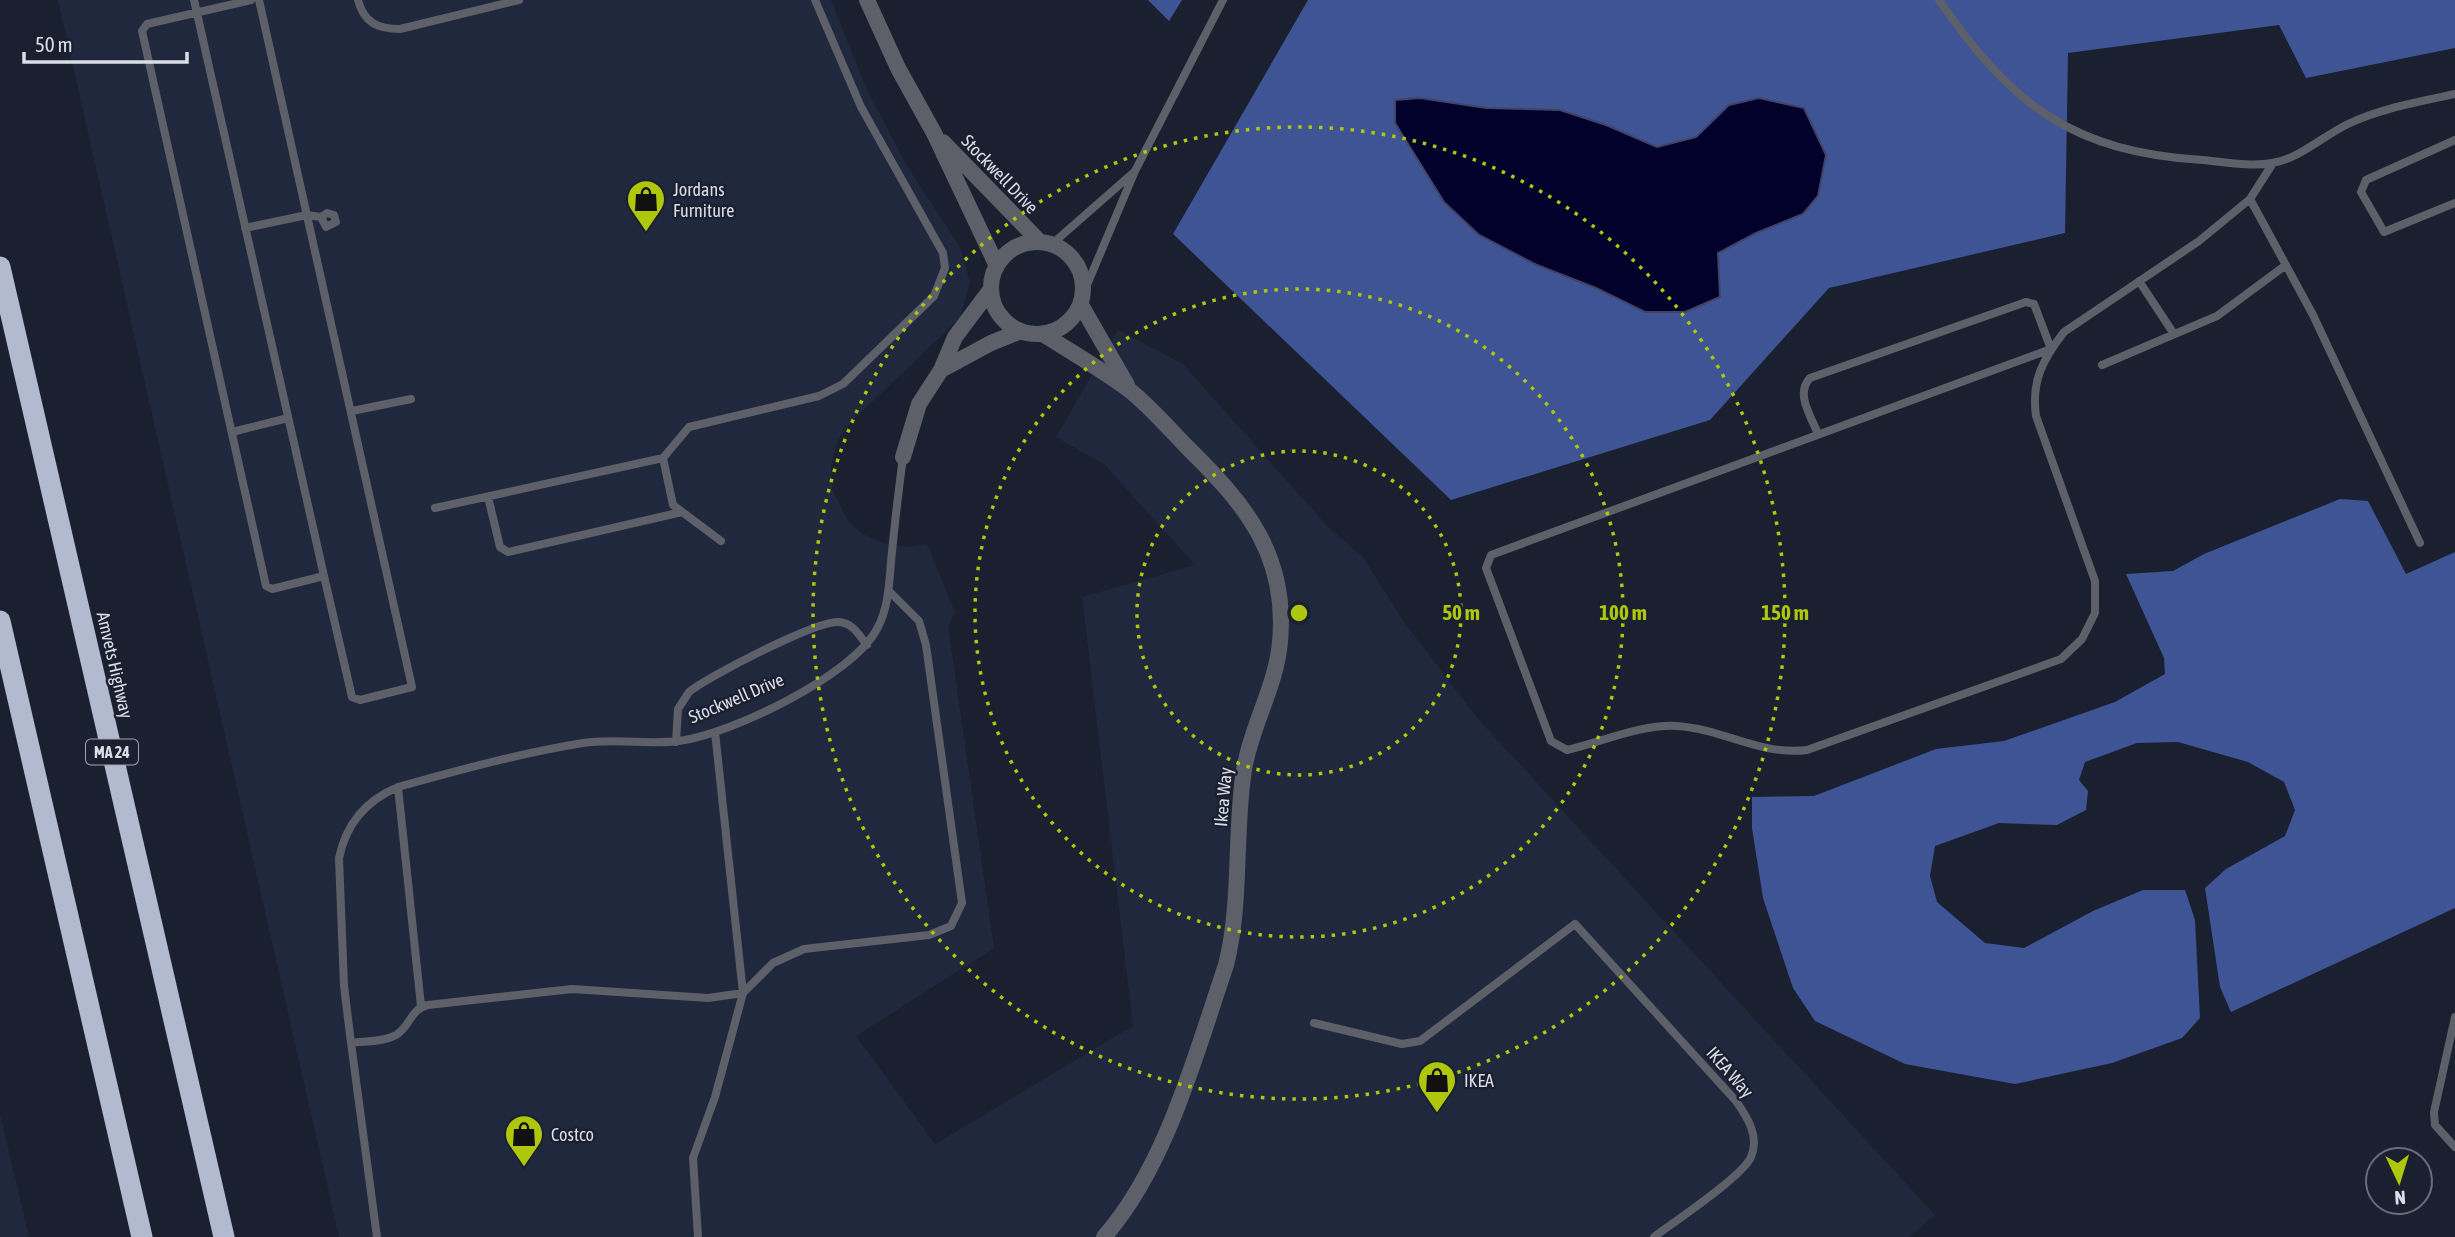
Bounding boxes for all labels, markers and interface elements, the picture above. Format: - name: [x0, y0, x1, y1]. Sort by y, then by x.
- scale bar: [24, 21, 187, 65]
- text: 50 m: [35, 32, 73, 56]
- street label: Stockwell Drive: [957, 130, 1043, 218]
- shop icon: Jordans Furniture: [625, 178, 667, 233]
- place label: Jordans Furniture: [673, 179, 734, 221]
- text: 50 m: [1442, 600, 1480, 624]
- text: 100 m: [1599, 600, 1647, 624]
- text: 150 m: [1761, 600, 1809, 624]
- centre of rings: [1287, 601, 1311, 625]
- street label: Amvets Highway: [93, 610, 137, 720]
- street label: Stockwell Drive: [685, 669, 787, 727]
- road number: MA 24: [86, 740, 138, 764]
- street label: Ikea Way: [1210, 766, 1236, 828]
- street label: IKEA Way: [1702, 1042, 1758, 1102]
- shop icon: IKEA: [1416, 1059, 1458, 1114]
- place label: IKEA: [1464, 1070, 1494, 1091]
- shop icon: Costco: [503, 1113, 545, 1168]
- place label: Costco: [551, 1124, 594, 1145]
- north arrow: [2364, 1146, 2434, 1216]
- text: N: [2394, 1187, 2407, 1209]

